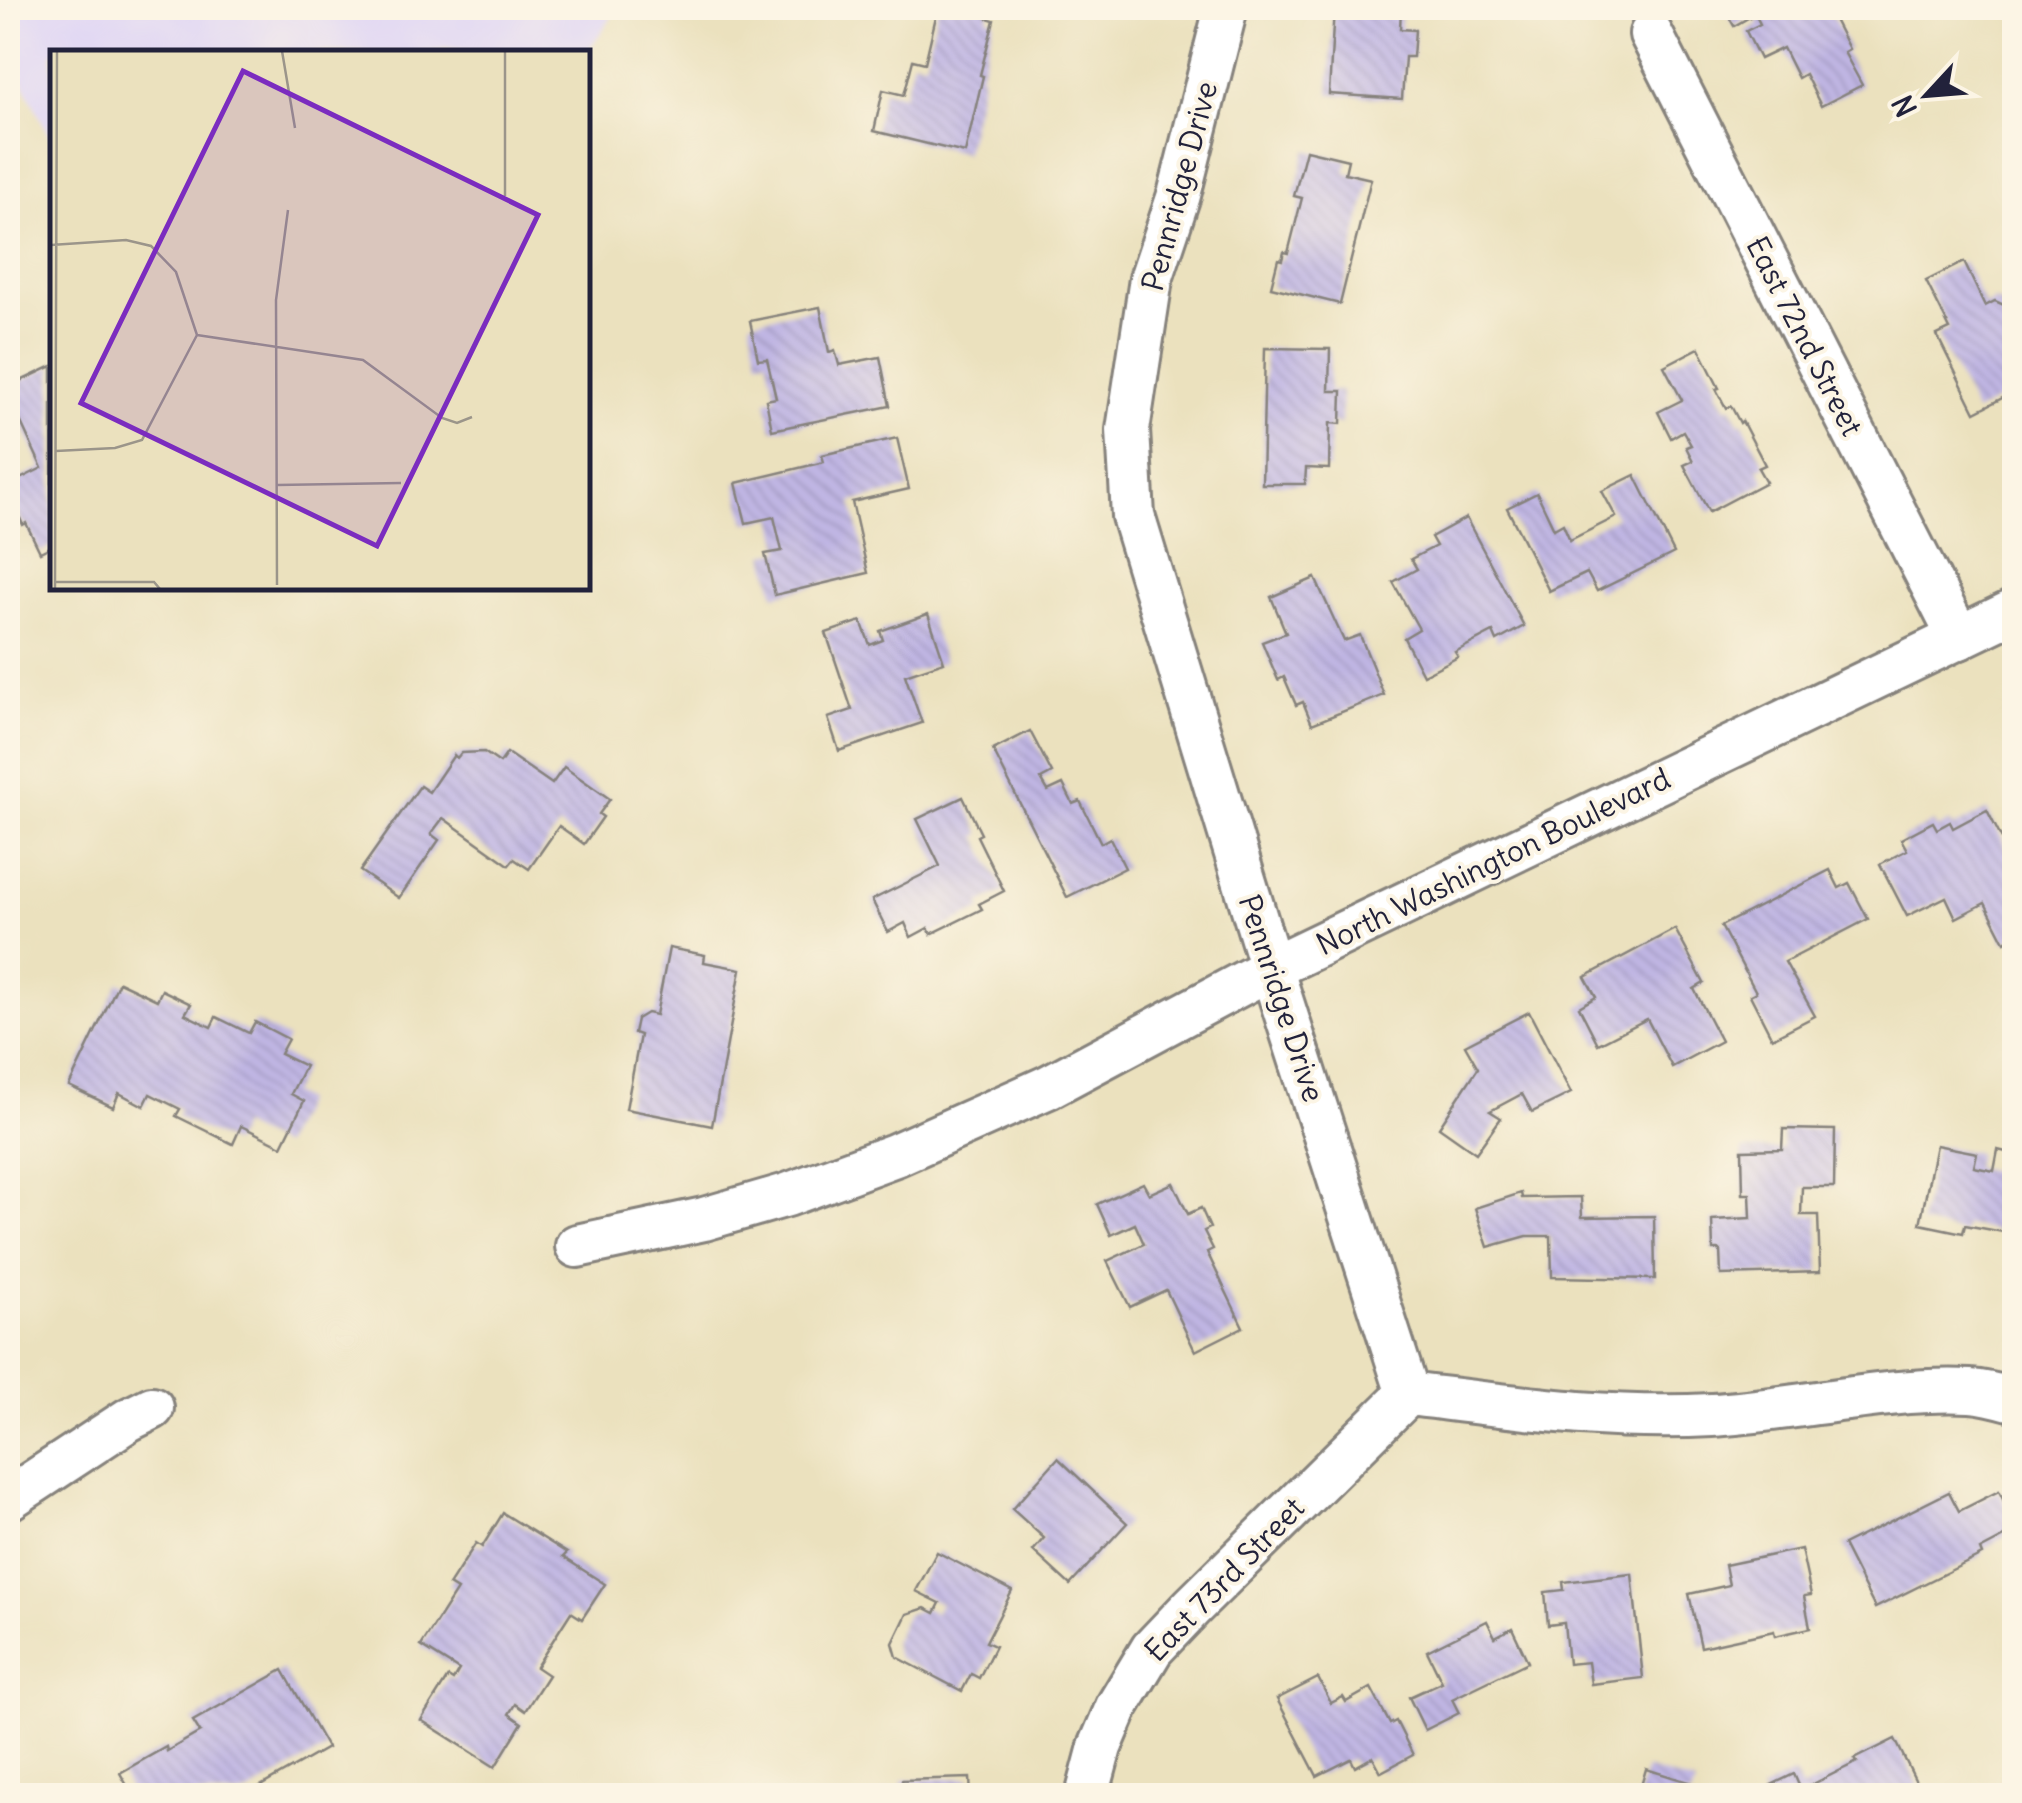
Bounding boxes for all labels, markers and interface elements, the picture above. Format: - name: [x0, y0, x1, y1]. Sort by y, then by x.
- north arrow: [1877, 45, 1977, 145]
- inset map: [50, 50, 590, 590]
- street label: Pennridge Drive: [1133, 77, 1225, 295]
- text: N: [1884, 89, 1925, 123]
- street label: East 72nd Street: [1738, 230, 1872, 442]
- street label: North Washington Boulevard: [1310, 759, 1676, 963]
- street label: Pennridge Drive: [1231, 890, 1333, 1106]
- street label: East 73rd Street: [1136, 1489, 1312, 1669]

